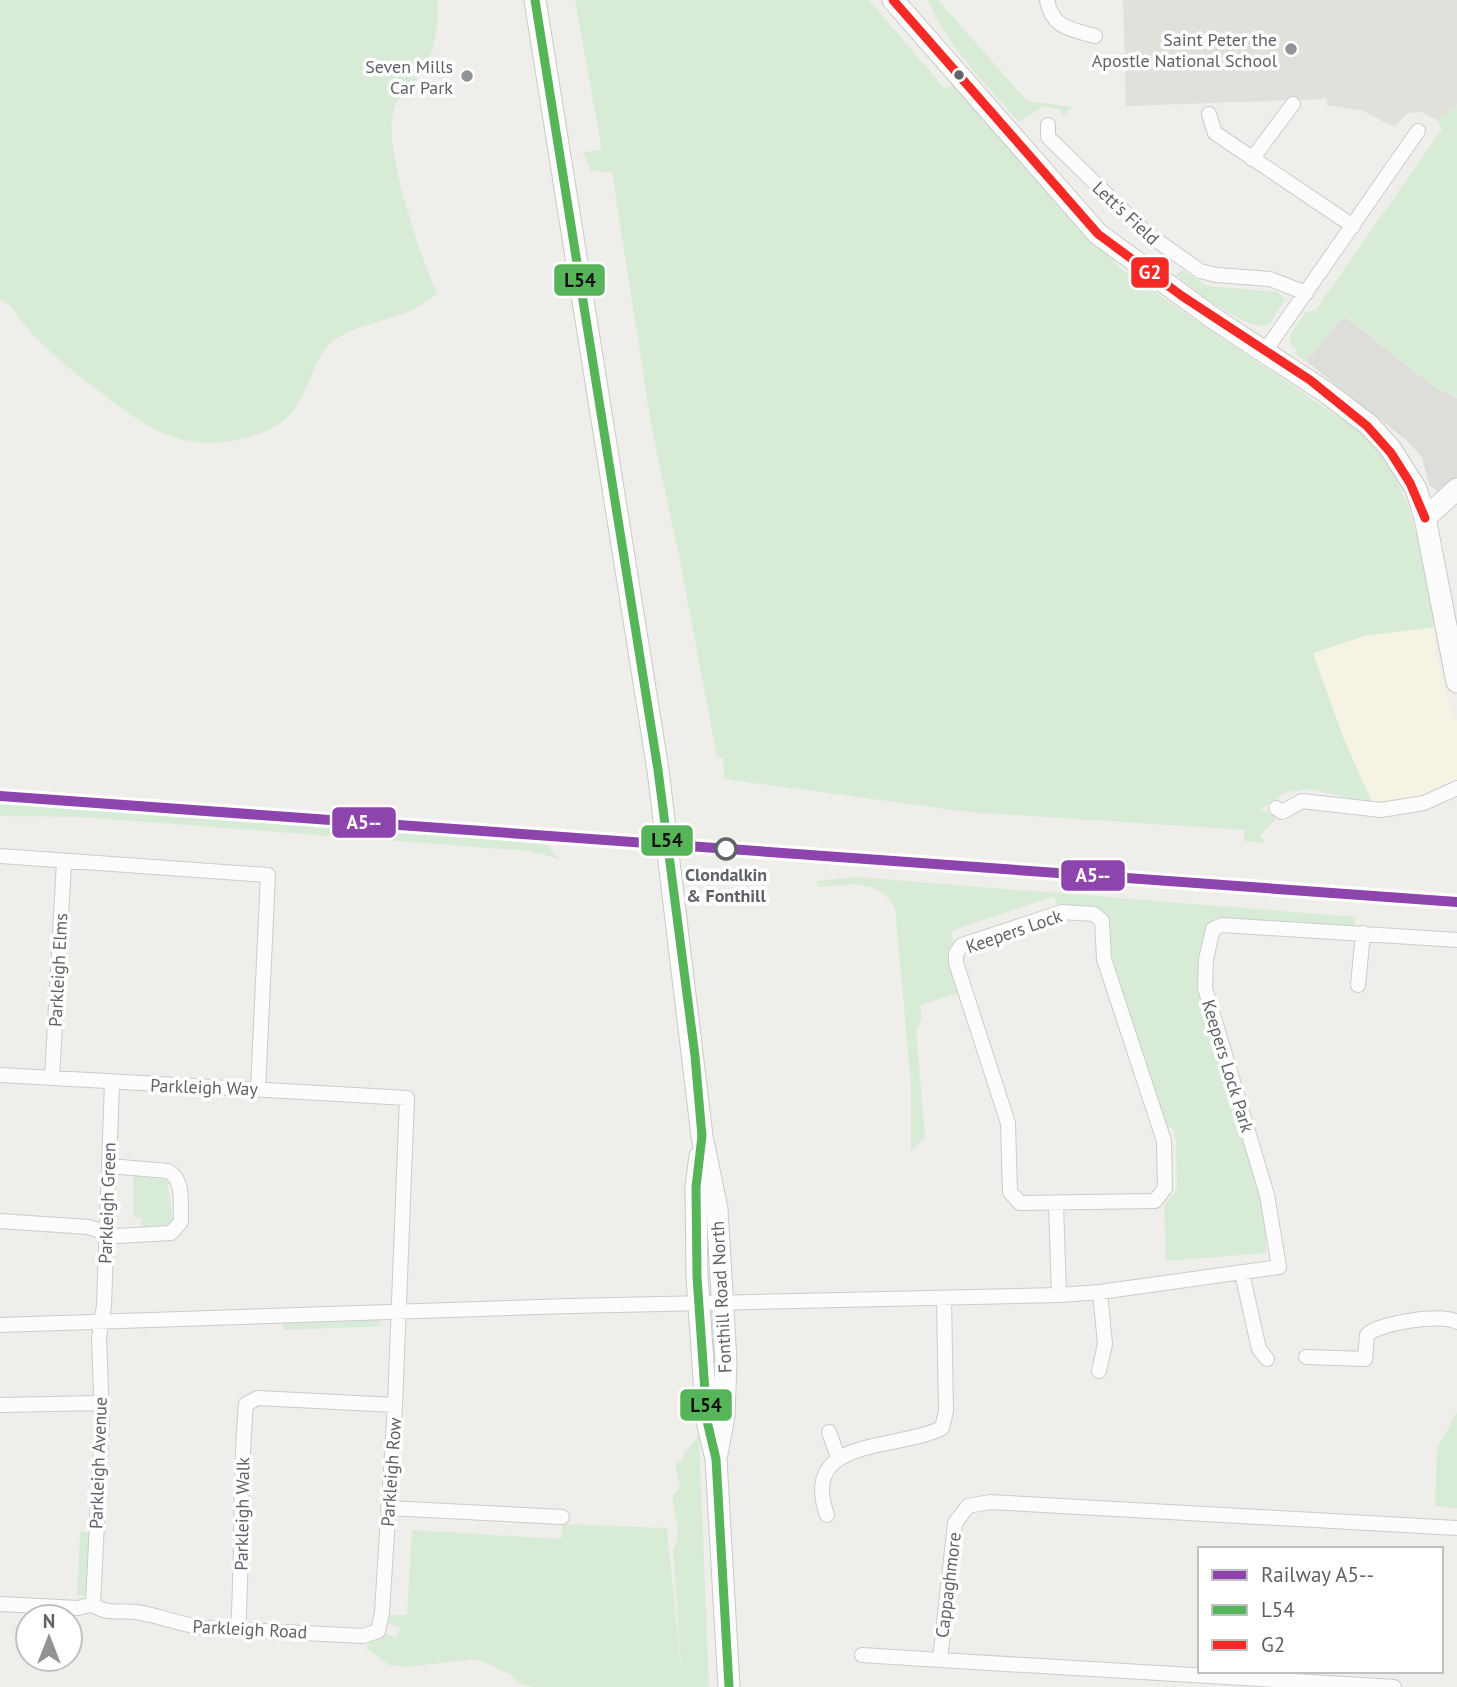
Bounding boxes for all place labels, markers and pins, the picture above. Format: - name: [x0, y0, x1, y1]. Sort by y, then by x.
- place label: Saint Peter the Apostle National School: [1092, 28, 1278, 72]
- marker: Saint Peter the Apostle National School: [1283, 41, 1299, 57]
- place label: Seven Mills Car Park: [365, 55, 453, 99]
- marker: Seven Mills Car Park: [459, 68, 475, 84]
- unlabelled marker: [952, 68, 966, 82]
- marker: Clondalkin & Fonthill: [715, 838, 737, 860]
- place label: Clondalkin & Fonthill: [685, 863, 767, 907]

